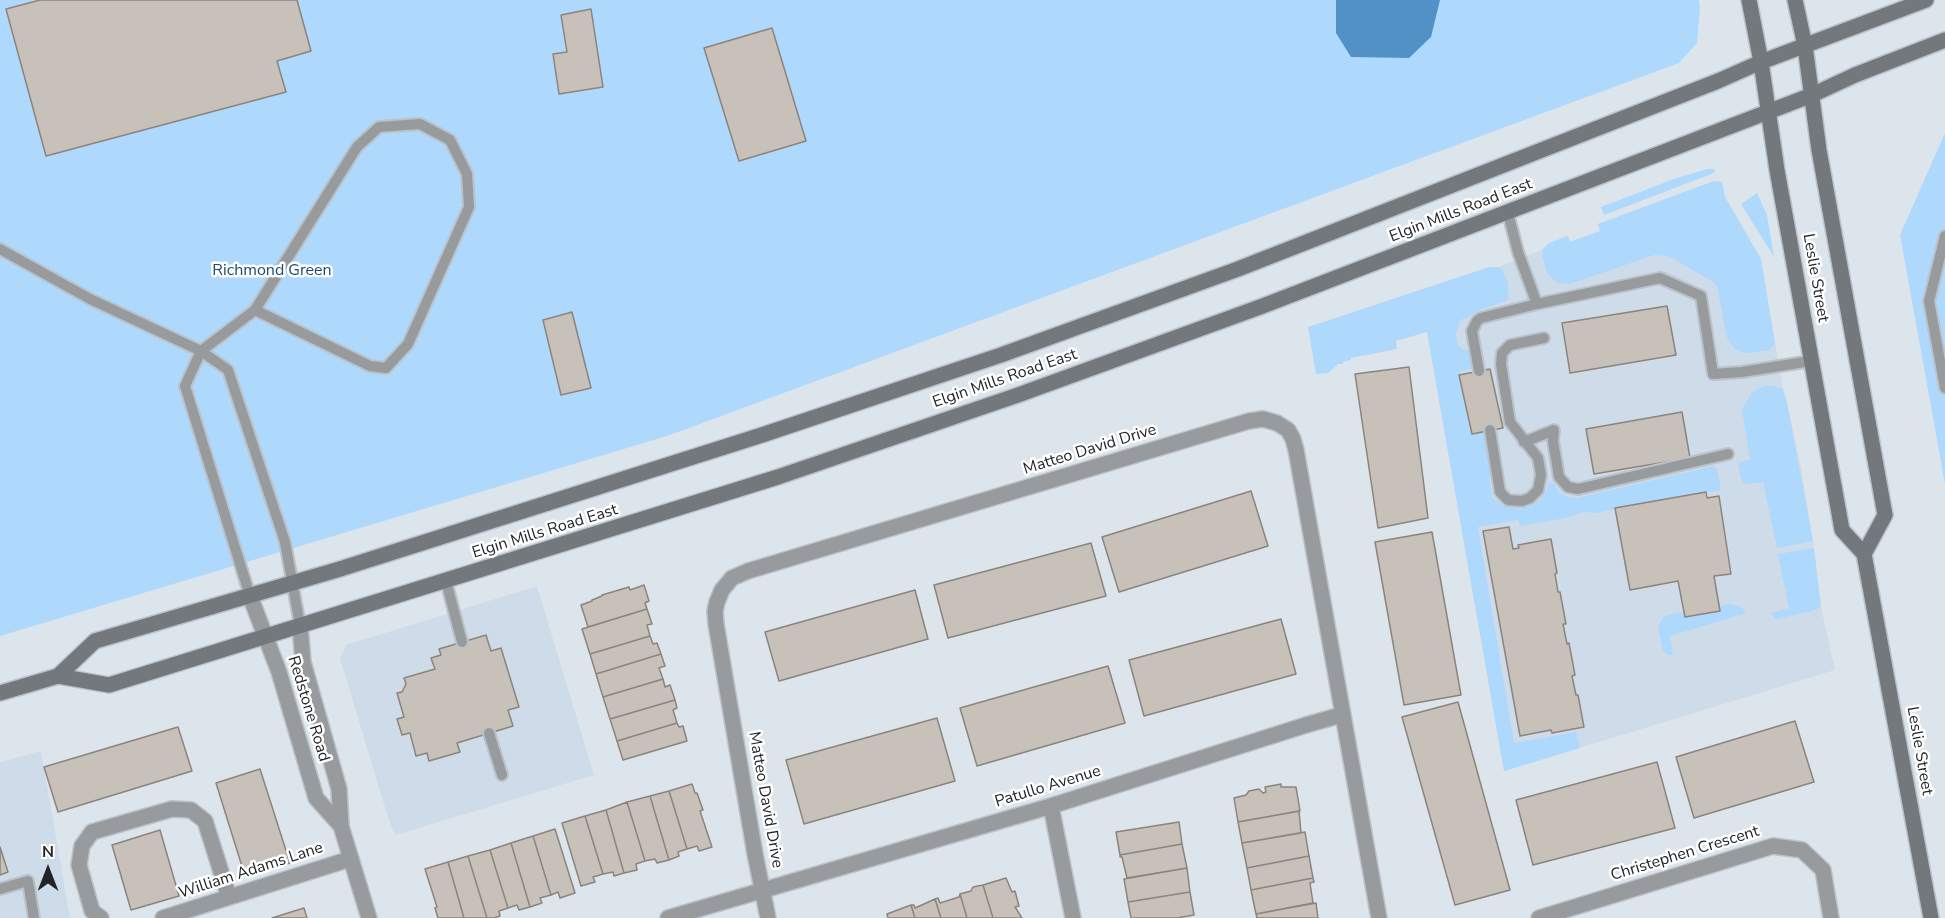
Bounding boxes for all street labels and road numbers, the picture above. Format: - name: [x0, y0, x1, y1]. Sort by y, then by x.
- street label: Elgin Mills Road East: [1387, 175, 1535, 247]
- street label: Leslie Street: [1798, 232, 1832, 324]
- street label: Elgin Mills Road East: [930, 345, 1080, 413]
- street label: Matteo David Drive: [1021, 421, 1159, 479]
- street label: Elgin Mills Road East: [470, 501, 620, 563]
- street label: Redstone Road: [283, 654, 333, 764]
- street label: Leslie Street: [1902, 705, 1936, 797]
- street label: Matteo David Drive: [744, 730, 786, 870]
- street label: Patullo Avenue: [993, 762, 1103, 812]
- street label: Christephen Crescent: [1608, 822, 1762, 886]
- street label: William Adams Lane: [176, 839, 326, 903]

